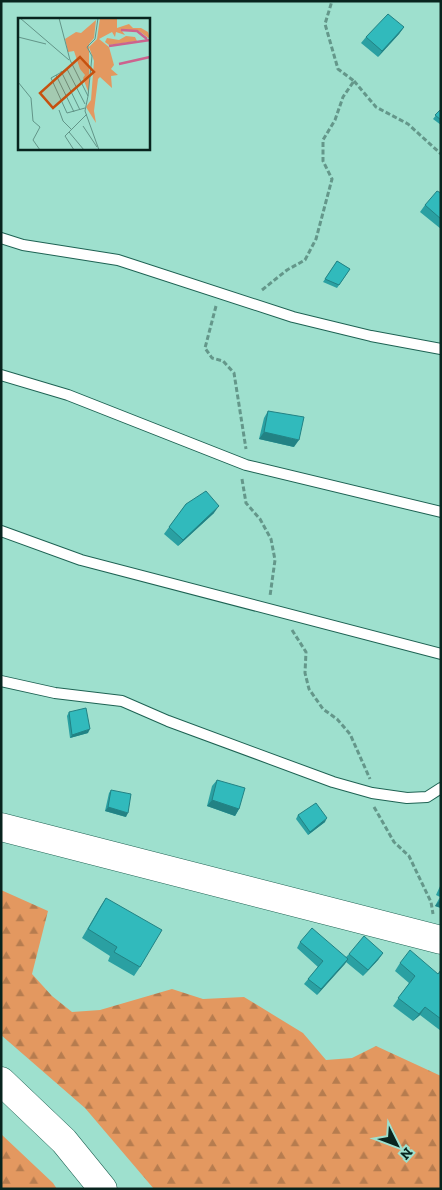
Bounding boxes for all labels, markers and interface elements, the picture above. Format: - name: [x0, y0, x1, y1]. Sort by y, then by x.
- inset map: [18, 18, 150, 150]
- north arrow: [372, 1120, 422, 1170]
- text: N: [396, 1144, 416, 1163]

